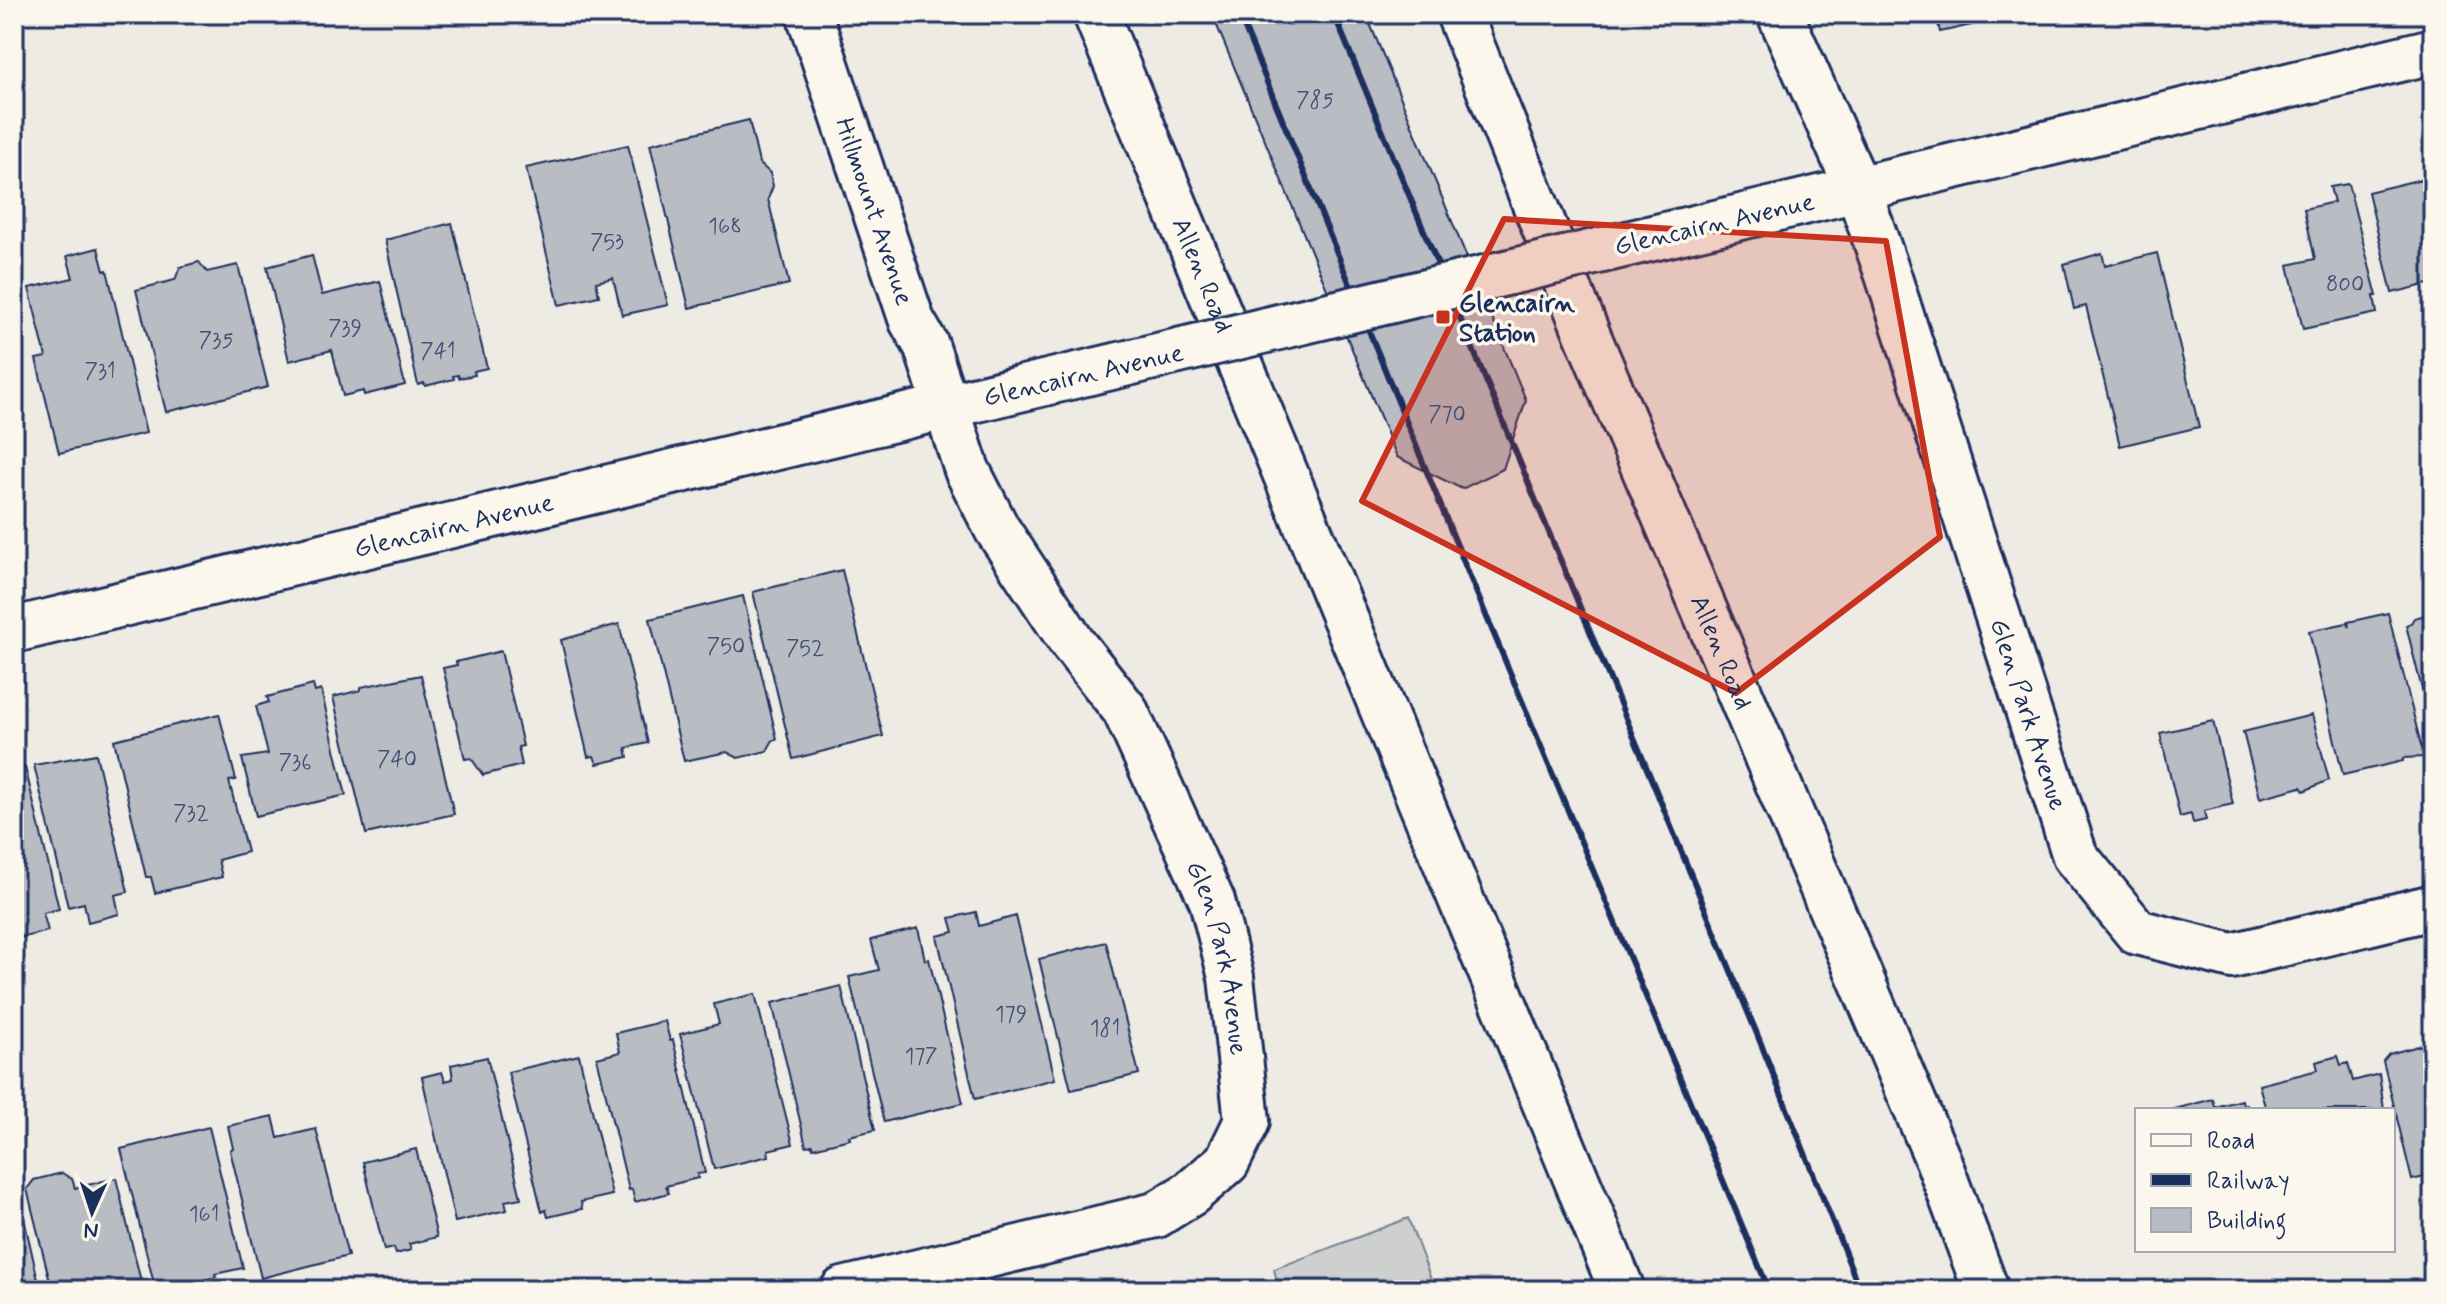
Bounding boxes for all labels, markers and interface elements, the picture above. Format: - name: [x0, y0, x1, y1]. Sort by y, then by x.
- house number: 785: [1296, 87, 1334, 115]
- street label: Hillmount Avenue: [826, 114, 921, 310]
- street label: Glencairn Avenue: [1611, 185, 1818, 265]
- house number: 168: [708, 213, 742, 241]
- street label: Allen Road: [1163, 213, 1240, 338]
- house number: 753: [590, 229, 624, 257]
- house number: 800: [2326, 271, 2364, 299]
- place label: Glencairn Station: [1459, 287, 1576, 351]
- marker: Glencairn Station: [1434, 308, 1452, 326]
- house number: 739: [328, 315, 362, 343]
- house number: 735: [199, 327, 233, 355]
- street label: Glencairn Avenue: [980, 336, 1187, 416]
- house number: 741: [420, 338, 456, 366]
- house number: 731: [84, 358, 116, 386]
- house number: 770: [1428, 401, 1466, 429]
- street label: Glencairn Avenue: [351, 486, 558, 567]
- street label: Allen Road: [1681, 590, 1760, 715]
- street label: Glen Park Avenue: [1981, 614, 2074, 815]
- house number: 750: [707, 633, 745, 661]
- house number: 752: [786, 635, 824, 663]
- house number: 740: [377, 746, 417, 774]
- house number: 736: [278, 749, 312, 777]
- house number: 732: [173, 800, 209, 828]
- street label: Glen Park Avenue: [1177, 856, 1255, 1057]
- house number: 179: [995, 1001, 1027, 1029]
- house number: 181: [1090, 1015, 1120, 1043]
- house number: 177: [904, 1043, 938, 1071]
- legend: [2135, 1108, 2395, 1252]
- text: Road: [2207, 1126, 2255, 1157]
- text: Railway: [2207, 1166, 2290, 1197]
- north arrow: [52, 1172, 132, 1252]
- house number: 161: [189, 1201, 219, 1229]
- text: Building: [2207, 1206, 2287, 1240]
- text: N: [83, 1216, 99, 1244]

